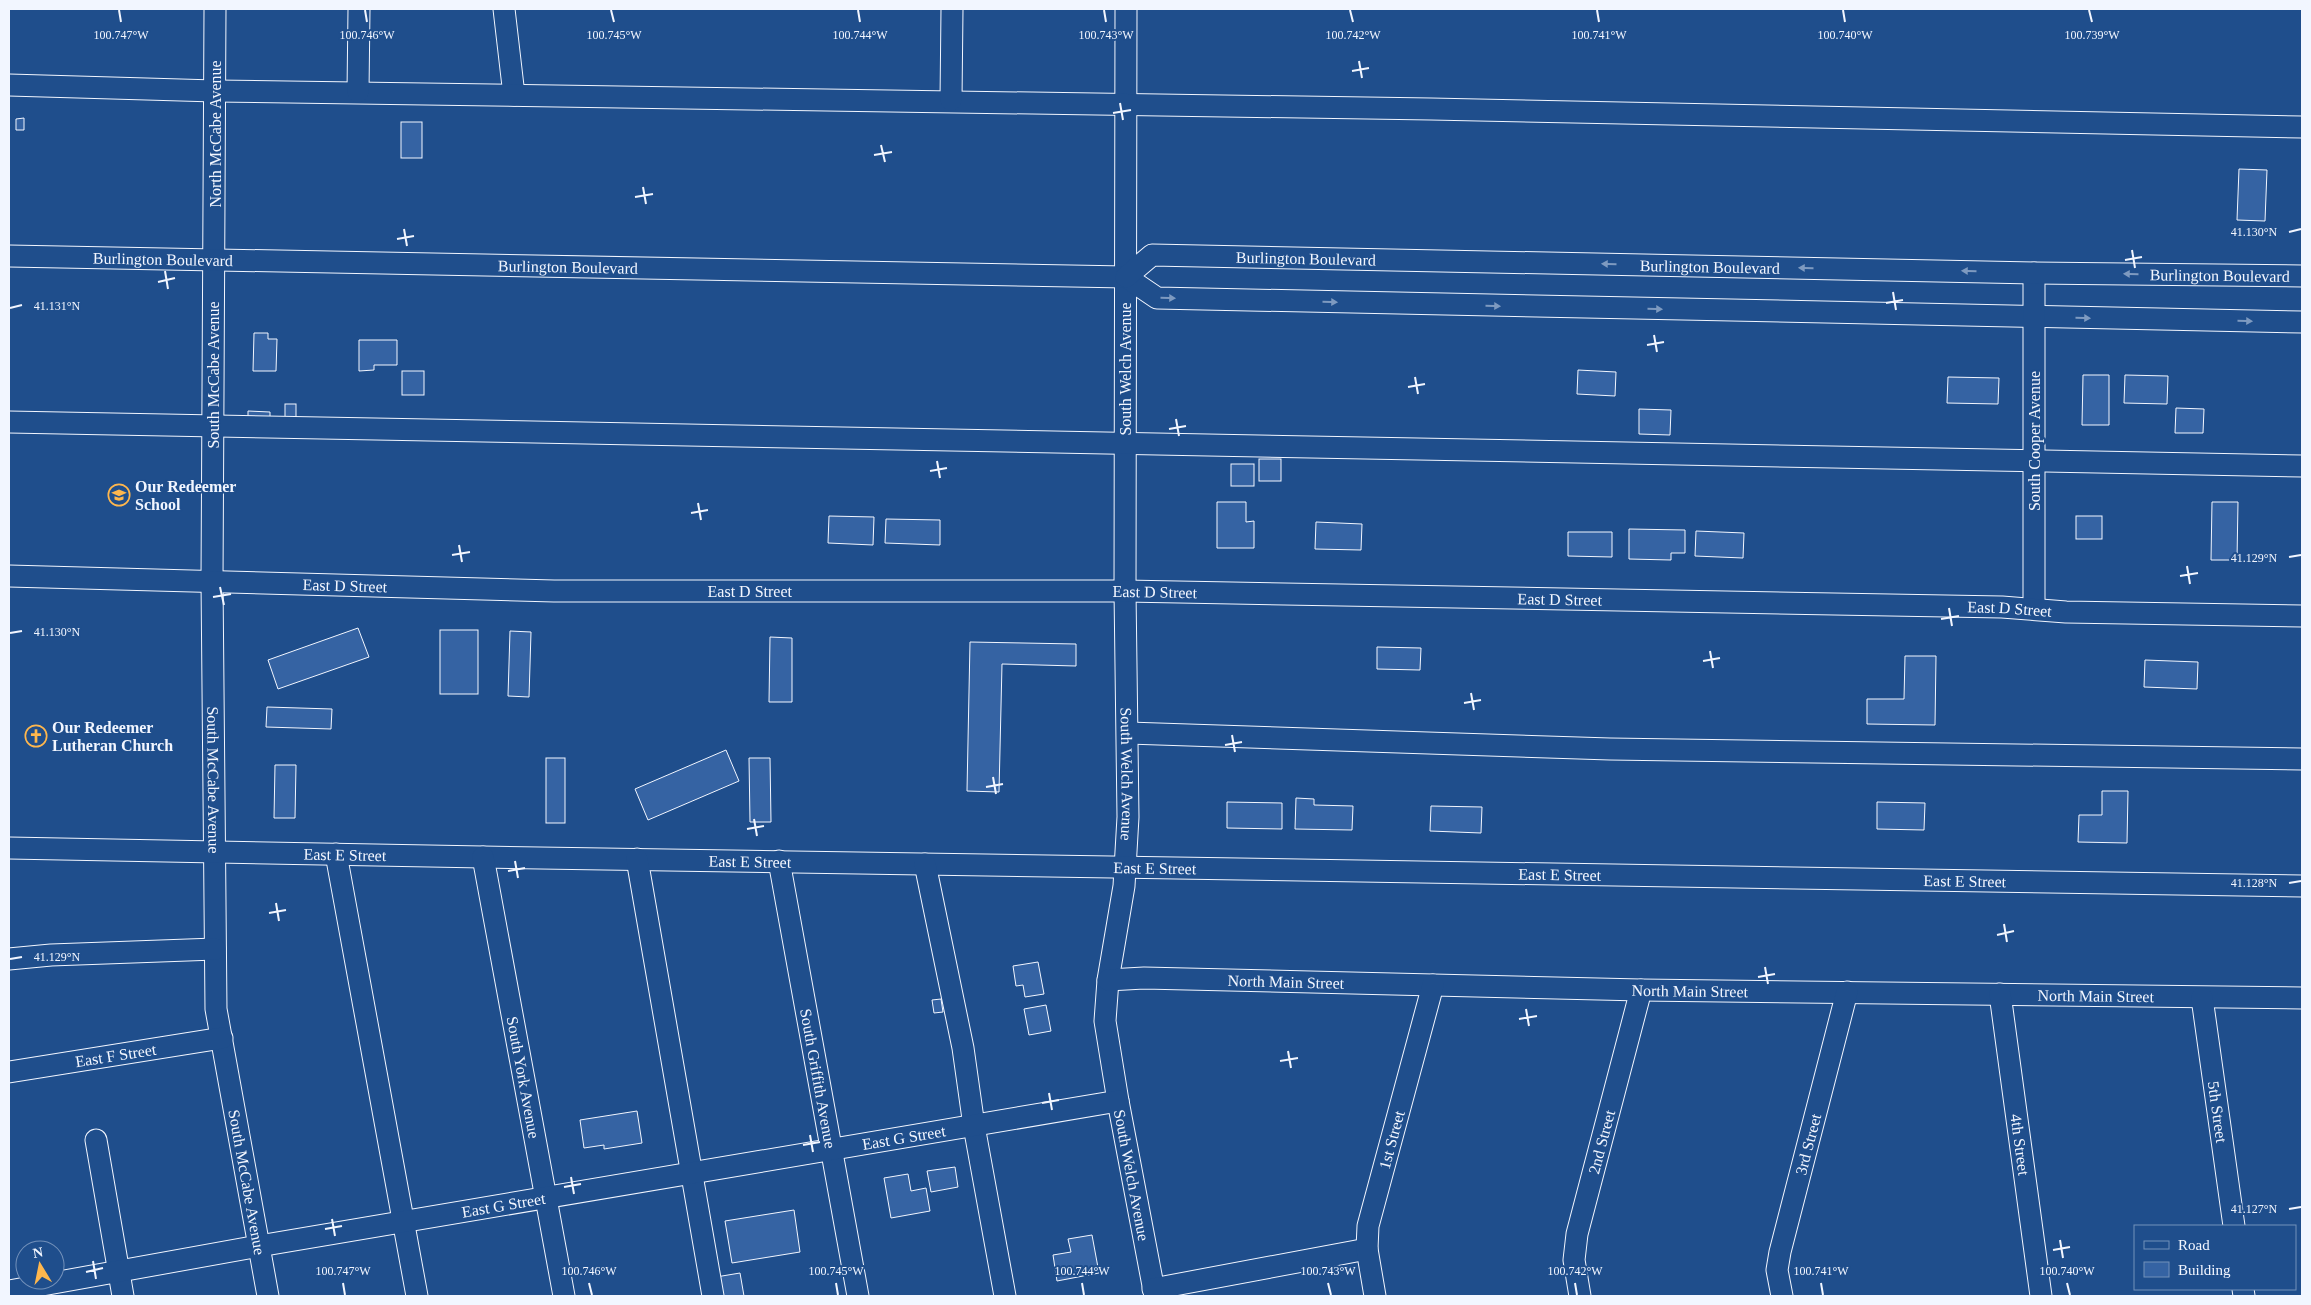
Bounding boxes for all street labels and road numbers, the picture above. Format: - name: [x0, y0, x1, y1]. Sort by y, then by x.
- street label: North McCabe Avenue: [207, 60, 224, 208]
- street label: Burlington Boulevard: [1236, 248, 1376, 268]
- street label: Burlington Boulevard: [93, 249, 233, 269]
- street label: Burlington Boulevard: [1640, 256, 1780, 276]
- street label: Burlington Boulevard: [498, 257, 638, 276]
- street label: Burlington Boulevard: [2150, 266, 2290, 284]
- street label: South McCabe Avenue: [205, 301, 222, 449]
- street label: South Welch Avenue: [1117, 302, 1134, 436]
- street label: South Cooper Avenue: [2026, 371, 2044, 511]
- street label: East D Street: [302, 576, 388, 595]
- street label: East D Street: [1113, 582, 1198, 601]
- street label: East D Street: [708, 583, 793, 600]
- street label: East D Street: [1517, 590, 1603, 608]
- street label: East D Street: [1967, 598, 2053, 619]
- street label: South McCabe Avenue: [205, 706, 223, 854]
- street label: South Welch Avenue: [1118, 707, 1137, 841]
- street label: East E Street: [303, 845, 387, 864]
- street label: East E Street: [708, 852, 792, 870]
- street label: East E Street: [1113, 859, 1197, 877]
- street label: East E Street: [1518, 865, 1602, 883]
- street label: East E Street: [1923, 871, 2007, 890]
- street label: North Main Street: [1227, 972, 1345, 991]
- street label: North Main Street: [1631, 981, 1749, 1000]
- street label: North Main Street: [2037, 986, 2155, 1005]
- street label: South Griffith Avenue: [797, 1007, 840, 1150]
- street label: South York Avenue: [504, 1015, 543, 1140]
- street label: East F Street: [74, 1040, 158, 1070]
- street label: 5th Street: [2205, 1080, 2231, 1144]
- street label: 2nd Street: [1585, 1107, 1618, 1176]
- street label: South McCabe Avenue: [226, 1108, 269, 1256]
- street label: South Welch Avenue: [1111, 1108, 1153, 1242]
- street label: 1st Street: [1375, 1108, 1407, 1171]
- street label: 3rd Street: [1792, 1111, 1824, 1177]
- street label: 4th Street: [2008, 1113, 2033, 1177]
- street label: East G Street: [861, 1122, 947, 1153]
- street label: East G Street: [460, 1189, 547, 1220]

